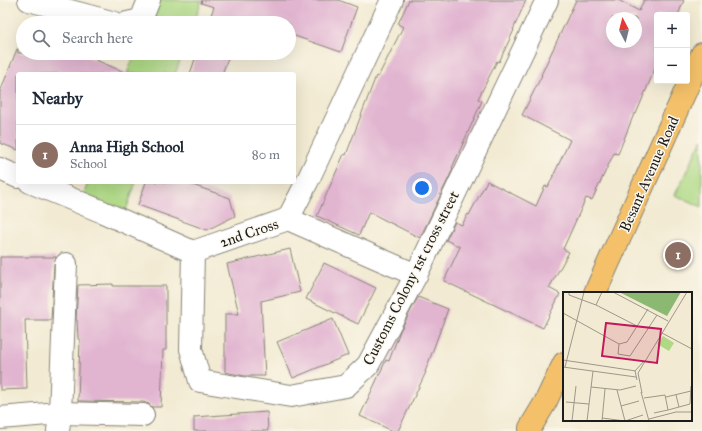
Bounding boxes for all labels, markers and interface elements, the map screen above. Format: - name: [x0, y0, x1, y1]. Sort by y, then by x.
- north arrow: [606, 12, 642, 48]
- map controls: [654, 12, 690, 84]
- button: +: [654, 12, 690, 48]
- search box: [16, 16, 296, 60]
- icon: search: [30, 27, 52, 49]
- text: Search here: [62, 29, 133, 47]
- button: −: [654, 48, 690, 84]
- text: Nearby: [32, 88, 83, 109]
- street label: Besant Avenue Road: [615, 113, 683, 235]
- text: Anna High School: [70, 138, 184, 156]
- text: 1: [42, 147, 48, 163]
- text: 80 m: [252, 147, 280, 163]
- text: School: [70, 156, 107, 172]
- your location: [412, 178, 432, 198]
- street label: Customs Colony 1st cross street: [359, 187, 463, 368]
- street label: 2nd Cross: [217, 215, 281, 251]
- pin: 1: [665, 240, 691, 270]
- inset map: [563, 292, 692, 421]

